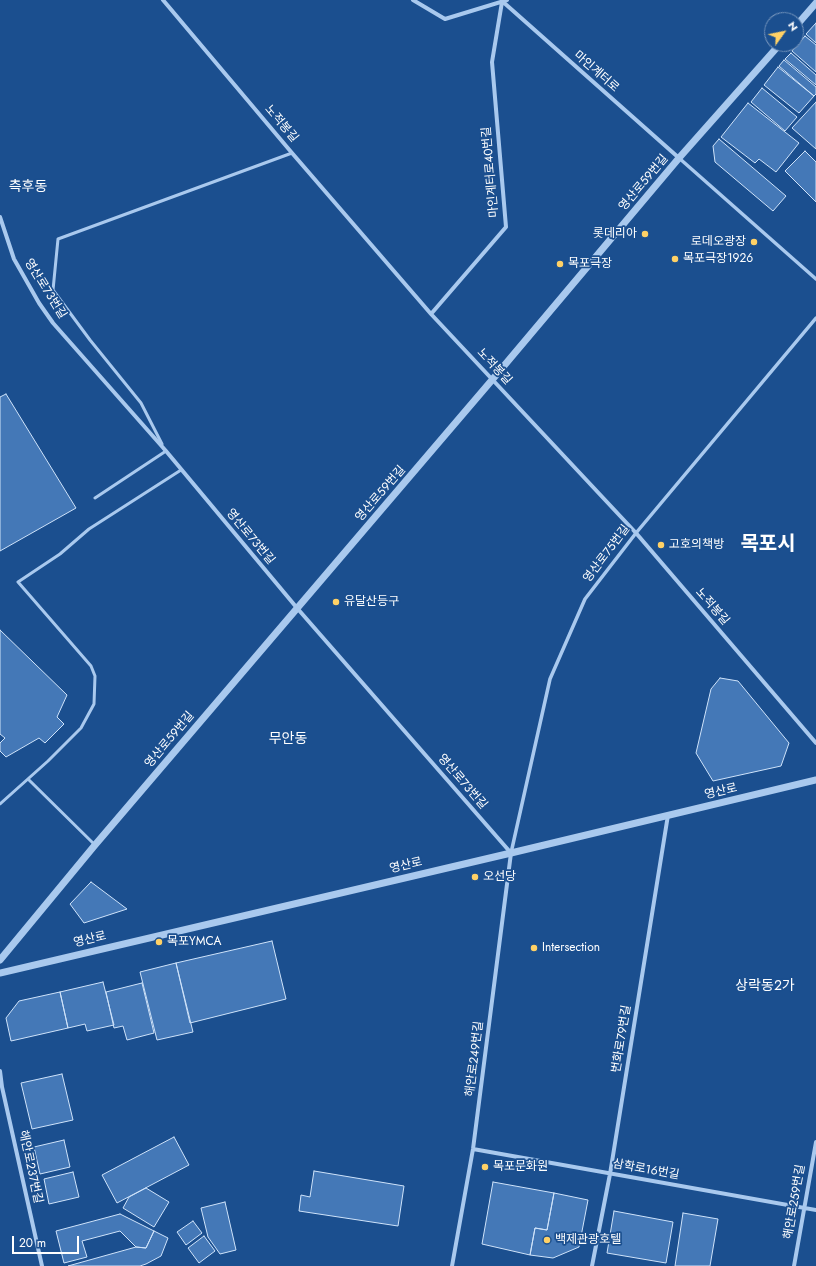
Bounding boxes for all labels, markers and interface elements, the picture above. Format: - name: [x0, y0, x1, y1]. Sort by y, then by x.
- north arrow: [764, 12, 804, 52]
- text: N: [784, 18, 802, 34]
- street label: 마인계터로: [570, 48, 622, 96]
- street label: 노적봉길: [261, 102, 301, 146]
- street label: 마인계터로40번길: [480, 126, 502, 218]
- street label: 영산로59번길: [616, 152, 672, 214]
- district label: 측후동: [9, 180, 47, 196]
- place label: 롯데리아: [593, 227, 637, 241]
- marker: 롯데리아: [640, 229, 650, 239]
- place label: 로데오광장: [691, 235, 746, 249]
- marker: 로데오광장: [749, 237, 759, 247]
- place label: 목포극장1926: [683, 252, 753, 266]
- marker: 목포극장1926: [670, 254, 680, 264]
- street label: 영산로73번길: [21, 256, 69, 322]
- place label: 목포극장: [568, 257, 612, 271]
- marker: 목포극장: [555, 259, 565, 269]
- street label: 노적봉길: [474, 346, 514, 388]
- street label: 영산로59번길: [353, 463, 409, 525]
- street label: 영산로73번길: [223, 506, 277, 568]
- street label: 영산로75번길: [581, 522, 633, 586]
- district label: 목포시: [740, 533, 796, 557]
- place label: 고호의책방: [669, 538, 724, 552]
- marker: 고호의책방: [656, 540, 666, 550]
- street label: 노적봉길: [692, 586, 732, 628]
- place label: 유달산등구: [344, 595, 399, 609]
- marker: 유달산등구: [331, 597, 341, 607]
- street label: 영산로59번길: [142, 709, 198, 771]
- district label: 무안동: [269, 732, 307, 748]
- street label: 영산로73번길: [434, 752, 490, 812]
- street label: 영산로: [703, 781, 739, 803]
- street label: 영산로: [388, 855, 424, 877]
- place label: 오선당: [483, 870, 516, 884]
- marker: 오선당: [470, 872, 480, 882]
- street label: 영산로: [72, 929, 108, 951]
- place label: 목포YMCA: [167, 935, 221, 949]
- marker: 목포YMCA: [154, 937, 164, 947]
- place label: Intersection: [542, 941, 600, 955]
- marker: Intersection: [529, 943, 539, 953]
- district label: 상락동2가: [735, 979, 795, 995]
- street label: 번화로79번길: [610, 1004, 634, 1074]
- street label: 해안로249번길: [463, 1020, 487, 1098]
- street label: 해안로237번길: [15, 1129, 45, 1205]
- street label: 삼학로16번길: [612, 1157, 680, 1183]
- place label: 목포문화원: [493, 1160, 548, 1174]
- marker: 목포문화원: [480, 1162, 490, 1172]
- street label: 해안로259번길: [781, 1163, 809, 1241]
- scale bar: [14, 1228, 81, 1254]
- place label: 백제관광호텔: [555, 1233, 621, 1247]
- text: 20 m: [19, 1234, 46, 1252]
- marker: 백제관광호텔: [542, 1235, 552, 1245]

